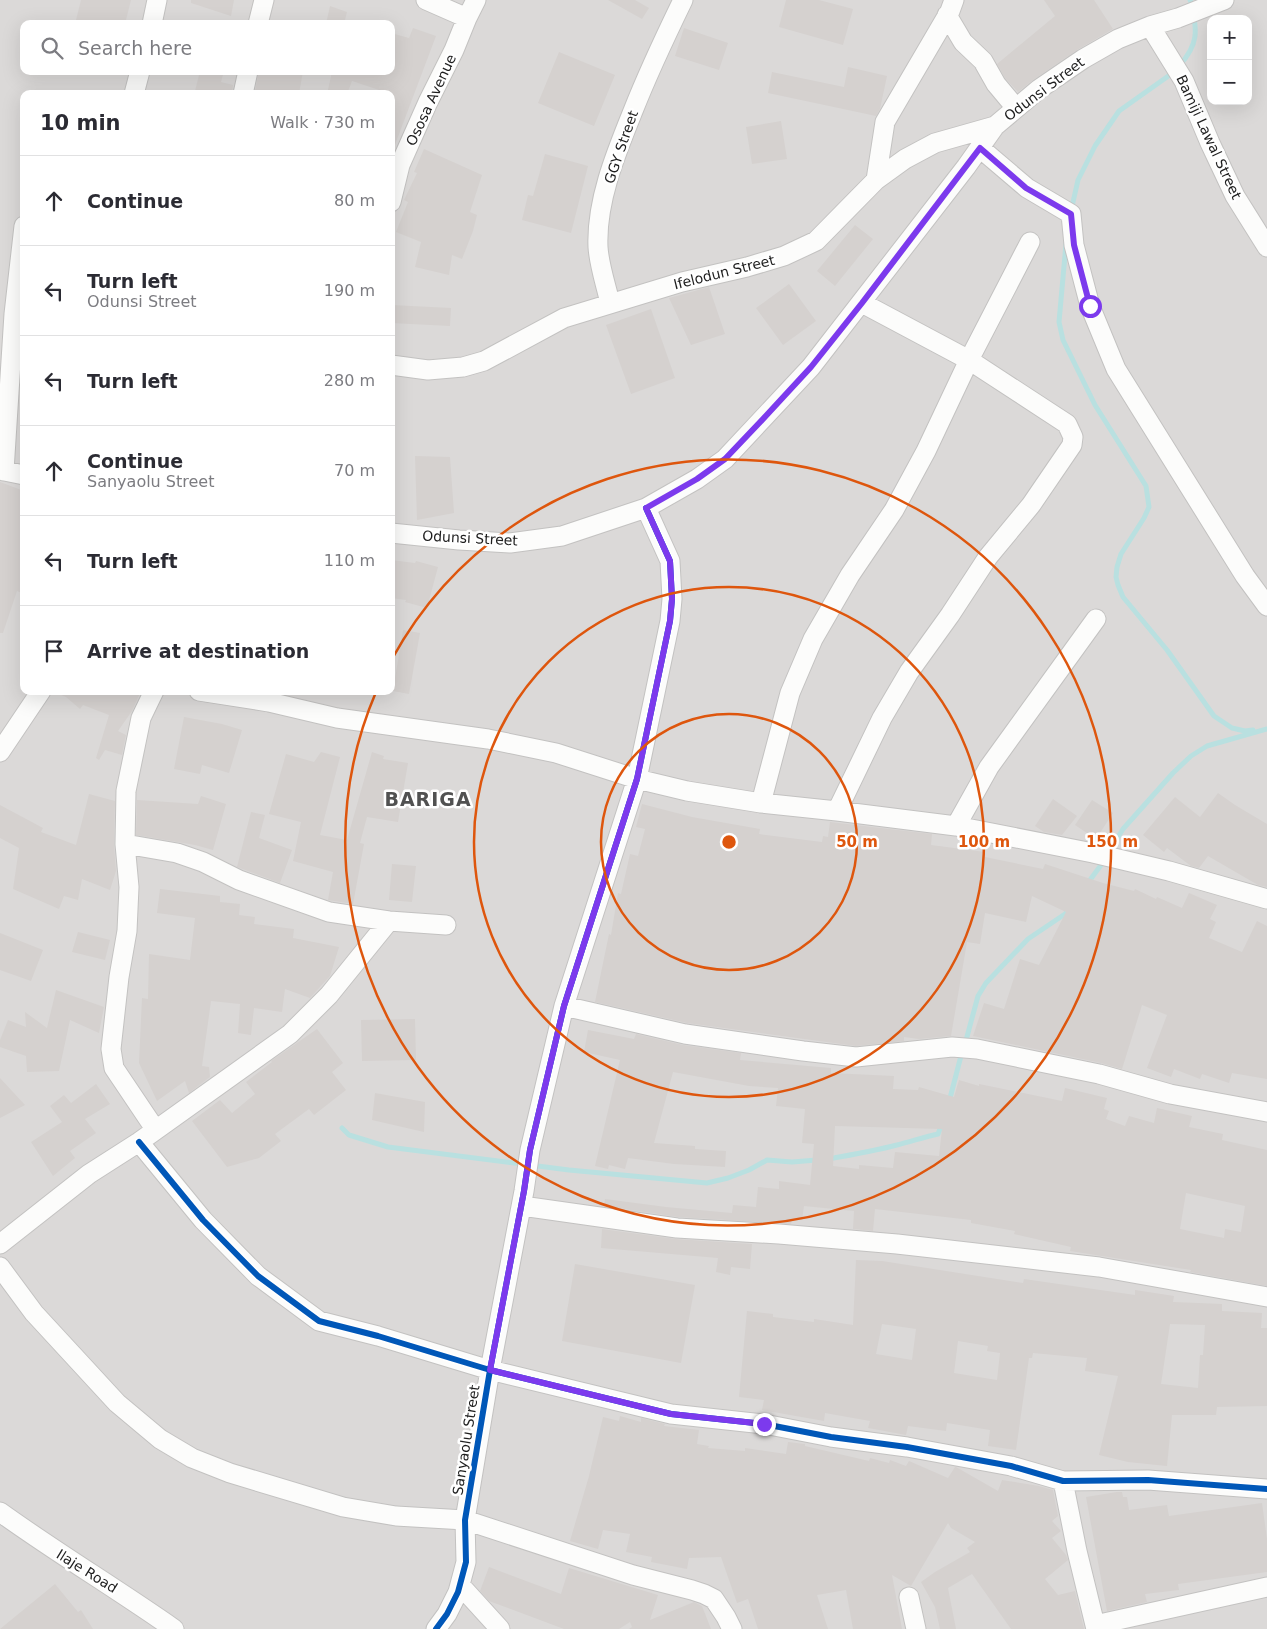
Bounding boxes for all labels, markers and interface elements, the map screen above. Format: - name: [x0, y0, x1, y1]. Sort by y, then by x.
- map controls: [1207, 15, 1252, 105]
- button: +: [1207, 15, 1252, 60]
- search box: [20, 20, 395, 75]
- icon: search: [38, 34, 66, 62]
- text: Search here: [78, 37, 192, 59]
- street label: Ososa Avenue: [403, 52, 459, 148]
- street label: Odunsi Street: [1001, 53, 1087, 124]
- button: −: [1207, 60, 1252, 105]
- street label: Bamiji Lawal Street: [1173, 72, 1245, 202]
- street label: GGY Street: [601, 108, 641, 186]
- text: 10 min: [40, 111, 121, 135]
- text: Walk · 730 m: [270, 113, 375, 132]
- icon: ahead: [40, 187, 68, 215]
- text: Continue: [87, 190, 183, 212]
- text: 80 m: [334, 191, 375, 210]
- street label: Ifelodun Street: [672, 252, 777, 292]
- text: Turn left: [87, 270, 178, 292]
- icon: left: [40, 277, 68, 305]
- text: 190 m: [324, 281, 375, 300]
- text: Odunsi Street: [87, 292, 197, 311]
- route start: [1079, 295, 1102, 318]
- icon: left: [40, 367, 68, 395]
- text: Turn left: [87, 370, 178, 392]
- text: 280 m: [324, 371, 375, 390]
- text: Continue: [87, 450, 183, 472]
- icon: ahead: [40, 457, 68, 485]
- text: 70 m: [334, 461, 375, 480]
- text: Sanyaolu Street: [87, 472, 214, 491]
- street label: Odunsi Street: [422, 528, 519, 549]
- icon: left: [40, 547, 68, 575]
- text: Turn left: [87, 550, 178, 572]
- text: 110 m: [324, 551, 375, 570]
- icon: arrive: [40, 637, 68, 665]
- text: Arrive at destination: [87, 640, 309, 662]
- district label: BARIGA: [384, 788, 472, 810]
- centre of rings: [720, 833, 738, 851]
- text: 50 m: [836, 833, 878, 851]
- text: 100 m: [958, 833, 1010, 851]
- text: 150 m: [1086, 833, 1138, 851]
- street label: Sanyaolu Street: [449, 1383, 483, 1496]
- route end: [753, 1413, 776, 1436]
- street label: Ilaje Road: [54, 1546, 120, 1596]

